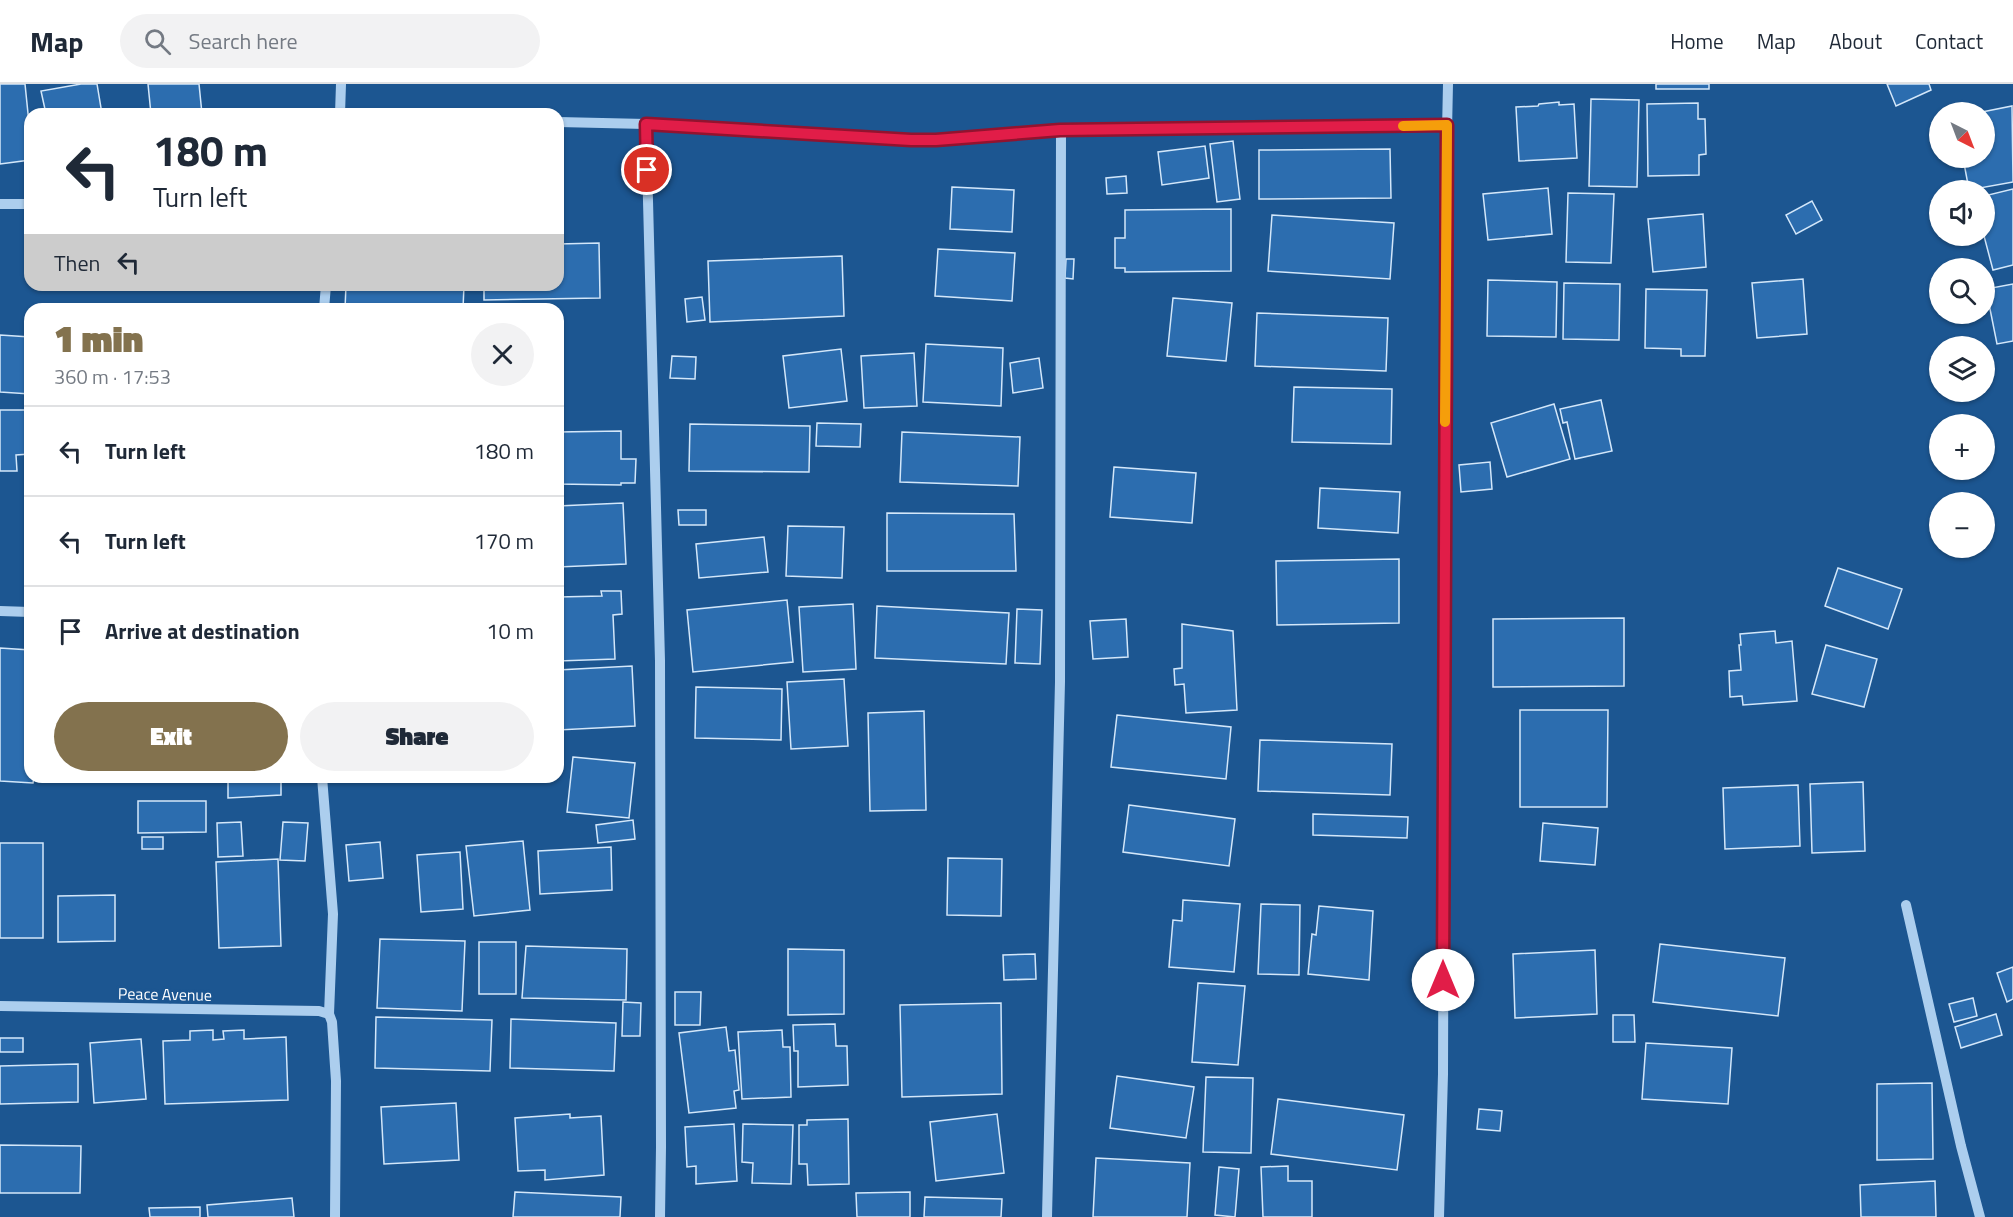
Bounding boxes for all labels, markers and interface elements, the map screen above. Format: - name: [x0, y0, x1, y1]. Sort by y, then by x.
- search box: [120, 14, 540, 68]
- text: Map: [30, 20, 84, 63]
- text: Search here: [189, 24, 298, 58]
- icon: search: [141, 25, 174, 58]
- text: Home: [1670, 25, 1724, 57]
- text: Map: [1757, 25, 1796, 57]
- text: About: [1829, 25, 1882, 57]
- text: Contact: [1915, 25, 1983, 57]
- north arrow: [1929, 102, 1995, 168]
- map controls: [1929, 102, 1995, 558]
- text: 180 m: [153, 118, 268, 182]
- icon: left: [54, 132, 132, 210]
- pin: [621, 144, 672, 195]
- icon: arrive: [630, 153, 663, 186]
- text: Turn left: [153, 176, 247, 217]
- button: sound: [1929, 180, 1995, 246]
- text: Then: [54, 246, 100, 280]
- icon: left: [112, 246, 145, 279]
- button: search: [1929, 258, 1995, 324]
- text: 1 min: [54, 311, 143, 366]
- button: close: [471, 323, 534, 386]
- button: layers: [1929, 336, 1995, 402]
- text: 360 m · 17:53: [54, 361, 171, 392]
- button: +: [1929, 414, 1995, 480]
- text: Turn left: [105, 434, 186, 468]
- text: 180 m: [474, 434, 534, 468]
- icon: left: [54, 435, 87, 468]
- button: −: [1929, 492, 1995, 558]
- text: Turn left: [105, 524, 186, 558]
- text: 170 m: [474, 524, 534, 558]
- icon: left: [54, 525, 87, 558]
- text: Arrive at destination: [105, 614, 300, 648]
- text: 10 m: [486, 614, 534, 648]
- icon: arrive: [54, 615, 87, 648]
- button: Exit: [54, 702, 288, 771]
- button: Share: [300, 702, 534, 771]
- position arrow: [1411, 948, 1475, 1012]
- street label: Peace Avenue: [118, 981, 212, 1007]

